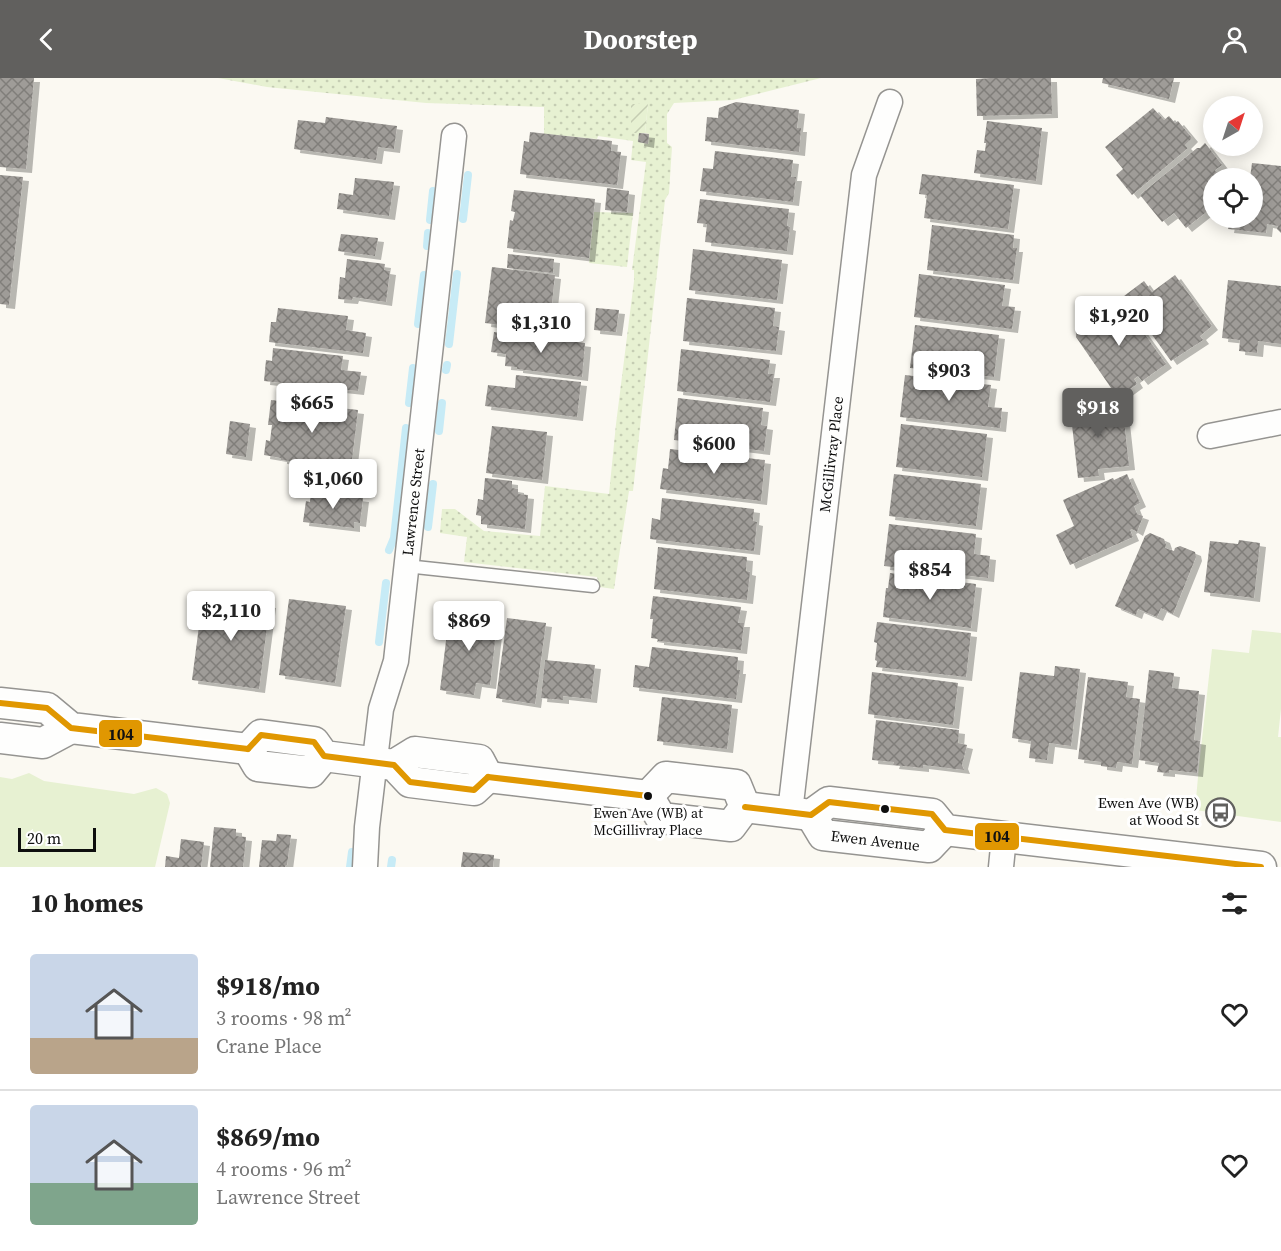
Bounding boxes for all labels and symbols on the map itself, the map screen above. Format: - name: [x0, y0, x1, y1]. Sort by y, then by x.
- north arrow: [1203, 96, 1263, 156]
- pin: $1,920: [1070, 296, 1168, 347]
- pin: $1,310: [492, 303, 590, 354]
- pin: $903: [913, 351, 985, 402]
- pin: $665: [276, 383, 348, 434]
- pin: $918: [1062, 388, 1134, 439]
- street label: McGillivray Place: [814, 395, 848, 514]
- pin: $600: [678, 424, 750, 475]
- street label: Lawrence Street: [397, 447, 429, 557]
- pin: $1,060: [284, 459, 382, 510]
- pin: $854: [894, 550, 966, 601]
- pin: $2,110: [182, 591, 280, 642]
- pin: $869: [433, 601, 505, 652]
- line badge: 104: [98, 719, 143, 748]
- text: 104: [108, 723, 134, 745]
- marker: Ewen Ave (WB) at McGillivray Place: [642, 790, 654, 802]
- place label: Ewen Ave (WB) at Wood St: [1098, 792, 1199, 830]
- bus stop icon: Ewen Ave (WB) at Wood St: [1204, 796, 1236, 828]
- place label: Ewen Ave (WB) at McGillivray Place: [593, 803, 703, 840]
- unlabelled marker: [879, 803, 891, 815]
- line badge: 104: [974, 822, 1020, 851]
- scale bar: [18, 825, 96, 852]
- street label: Ewen Avenue: [830, 825, 921, 856]
- text: 104: [984, 825, 1010, 847]

